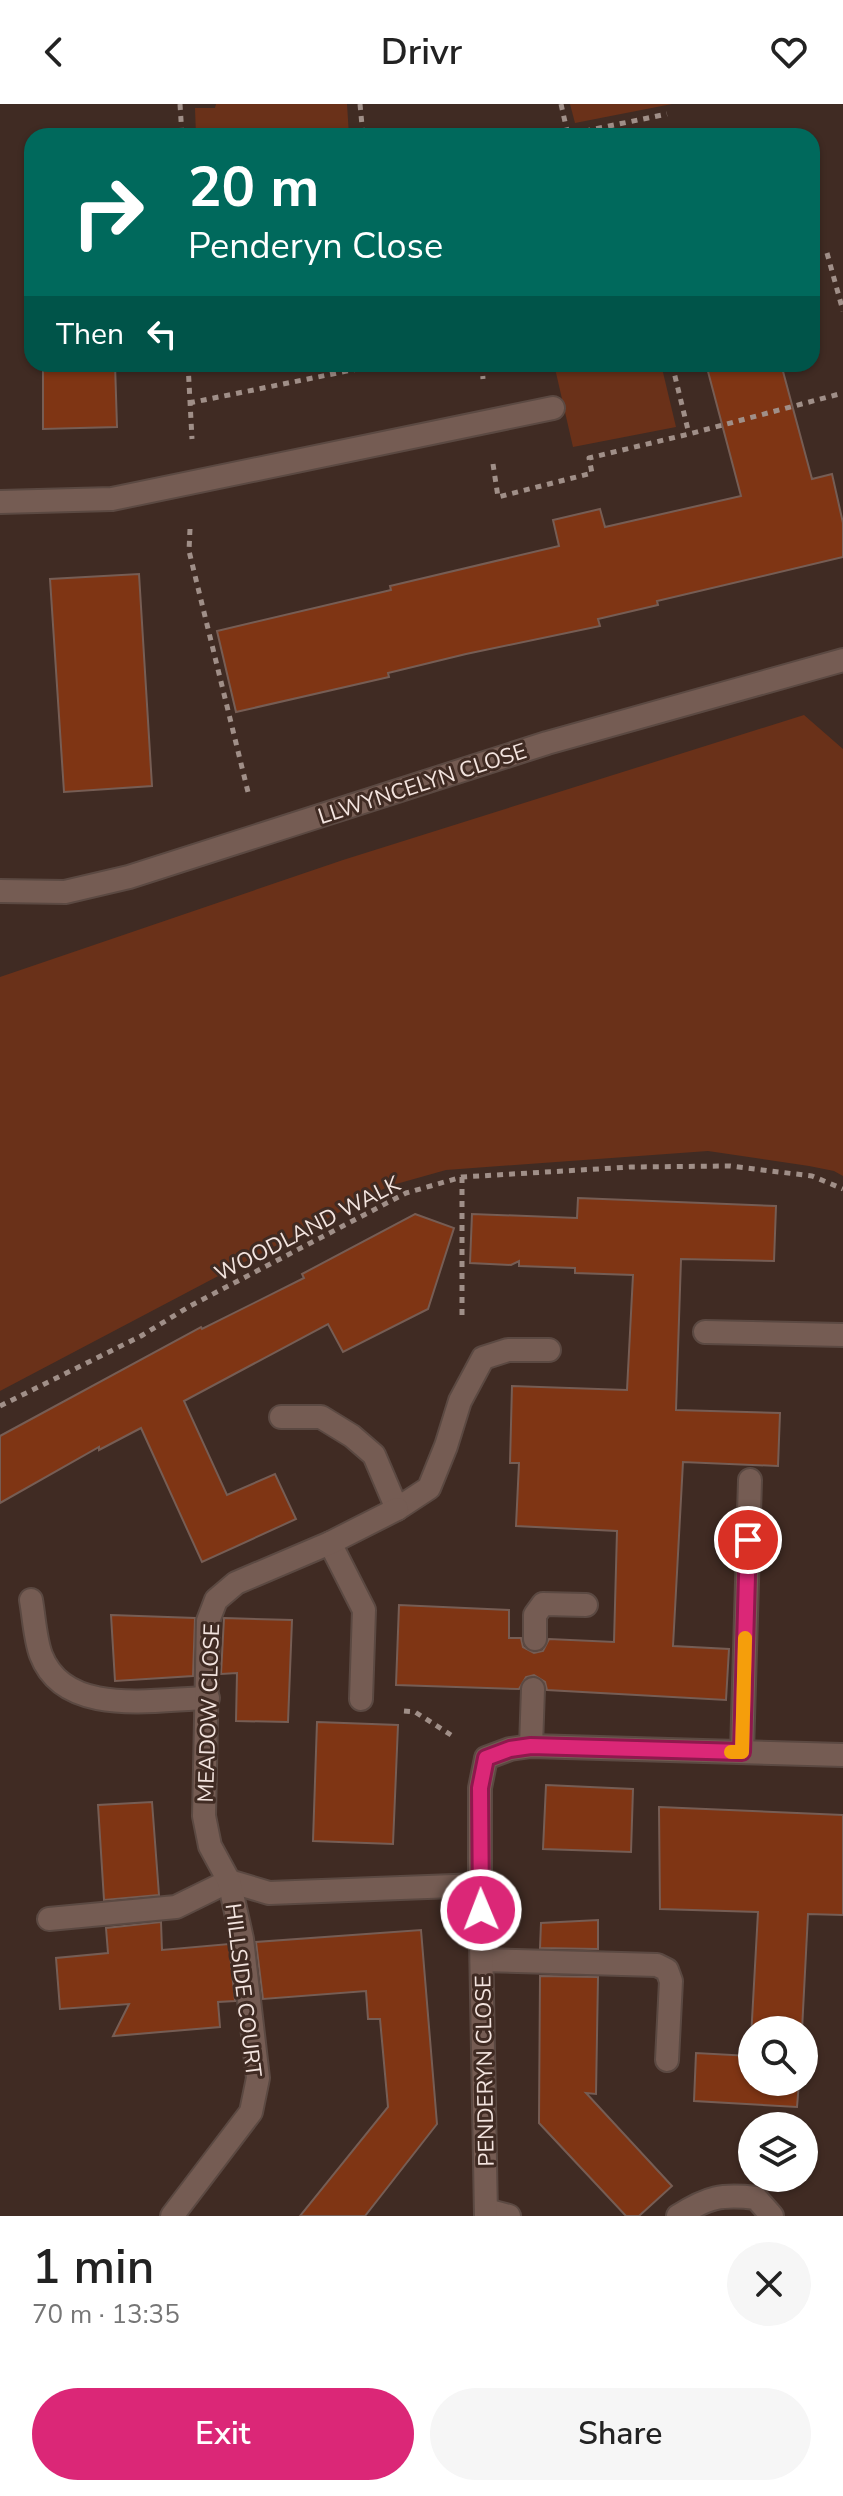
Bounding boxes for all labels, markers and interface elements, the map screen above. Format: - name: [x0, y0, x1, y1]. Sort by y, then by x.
- text: Drivr: [381, 28, 462, 77]
- icon: back: [32, 30, 76, 74]
- icon: heart: [767, 30, 811, 74]
- text: 20 m: [188, 149, 319, 226]
- icon: right: [56, 160, 160, 264]
- text: Penderyn Close: [188, 222, 443, 271]
- icon: left: [140, 312, 184, 356]
- text: Then: [56, 314, 124, 355]
- street label: LLWYNCELYN CLOSE: [314, 736, 530, 832]
- street label: WOODLAND WALK: [210, 1169, 406, 1289]
- pin: [714, 1506, 782, 1574]
- icon: arrive: [726, 1518, 770, 1562]
- street label: MEADOW CLOSE: [191, 1623, 227, 1803]
- position arrow: [439, 1868, 523, 1952]
- street label: HILLSIDE COURT: [217, 1902, 269, 2079]
- street label: PENDERYN CLOSE: [468, 1975, 502, 2167]
- map controls: [738, 2016, 818, 2192]
- button: search: [738, 2016, 818, 2096]
- button: layers: [738, 2112, 818, 2192]
- text: 1 min: [32, 2234, 154, 2300]
- button: close: [727, 2242, 811, 2326]
- text: 70 m · 13:35: [32, 2297, 180, 2332]
- button: Exit: [32, 2388, 414, 2480]
- button: Share: [430, 2388, 811, 2480]

